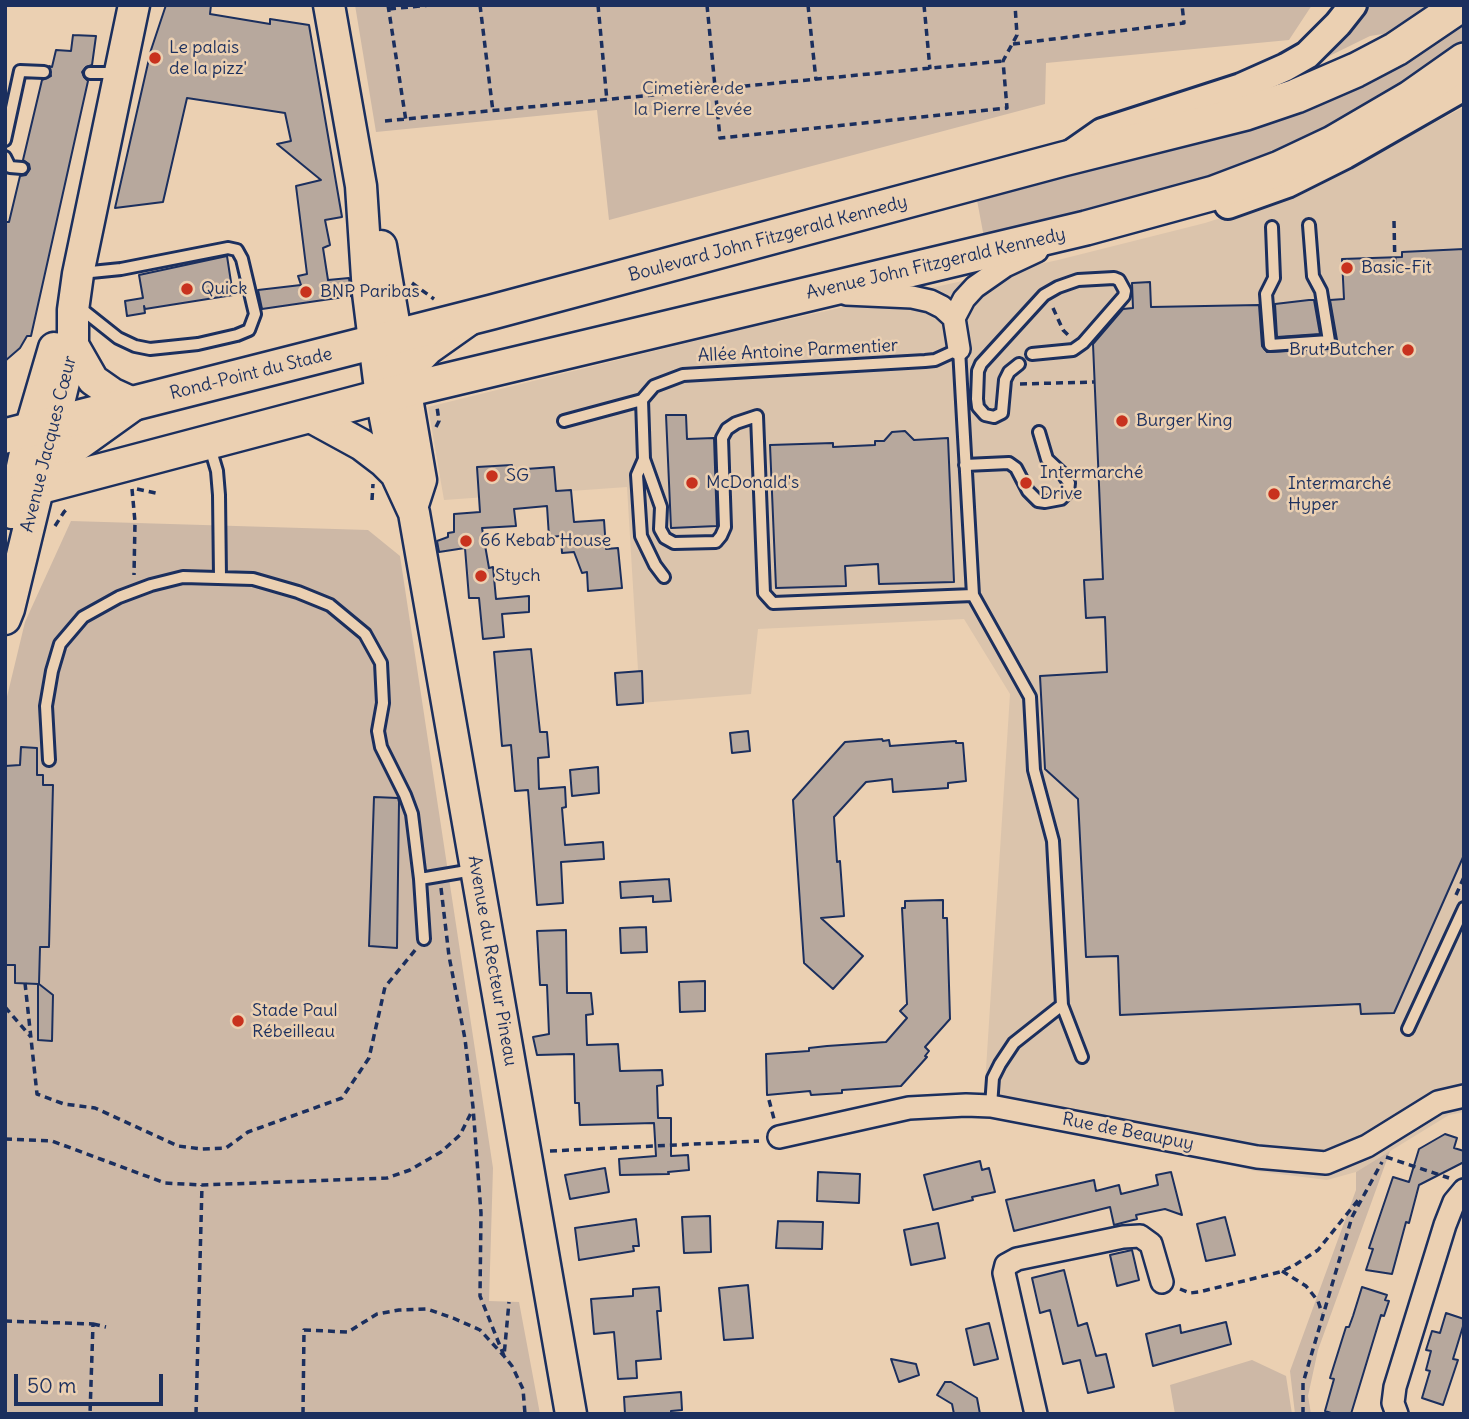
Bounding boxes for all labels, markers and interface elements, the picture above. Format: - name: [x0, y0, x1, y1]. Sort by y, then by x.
- place label: Le palais de la pizz': [169, 37, 247, 80]
- marker: Le palais de la pizz': [147, 50, 163, 66]
- park label: Cimetière de la Pierre Levée: [634, 78, 752, 120]
- street label: Boulevard John Fitzgerald Kennedy: [626, 191, 910, 287]
- street label: Avenue John Fitzgerald Kennedy: [804, 224, 1068, 304]
- place label: Basic-Fit: [1361, 257, 1432, 279]
- marker: Basic-Fit: [1339, 260, 1355, 276]
- place label: Quick: [201, 278, 247, 300]
- marker: Quick: [179, 281, 195, 297]
- place label: BNP Paribas: [320, 281, 420, 303]
- marker: BNP Paribas: [298, 284, 314, 300]
- street label: Allée Antoine Parmentier: [697, 335, 899, 367]
- place label: Brut Butcher: [1289, 339, 1394, 361]
- marker: Brut Butcher: [1400, 342, 1416, 358]
- street label: Rond-Point du Stade: [168, 343, 334, 405]
- street label: Avenue Jacques Cœur: [17, 353, 81, 535]
- place label: Burger King: [1136, 410, 1232, 432]
- marker: Burger King: [1114, 413, 1130, 429]
- place label: Intermarché Drive: [1040, 462, 1143, 504]
- place label: SG: [506, 465, 529, 487]
- marker: SG: [484, 468, 500, 484]
- place label: McDonald's: [706, 472, 799, 494]
- place label: Intermarché Hyper: [1288, 473, 1391, 516]
- marker: McDonald's: [684, 475, 700, 491]
- marker: Intermarché Drive: [1018, 475, 1034, 491]
- marker: Intermarché Hyper: [1266, 486, 1282, 502]
- place label: 66 Kebab House: [480, 530, 611, 552]
- marker: 66 Kebab House: [458, 533, 474, 549]
- place label: Stych: [495, 565, 541, 587]
- marker: Stych: [473, 568, 489, 584]
- street label: Avenue du Recteur Pineau: [463, 854, 521, 1068]
- place label: Stade Paul Rébeilleau: [252, 1000, 338, 1042]
- marker: Stade Paul Rébeilleau: [230, 1013, 246, 1029]
- street label: Rue de Beaupuy: [1061, 1109, 1195, 1155]
- scale bar: [18, 1360, 166, 1404]
- text: 50 m: [27, 1372, 76, 1399]

